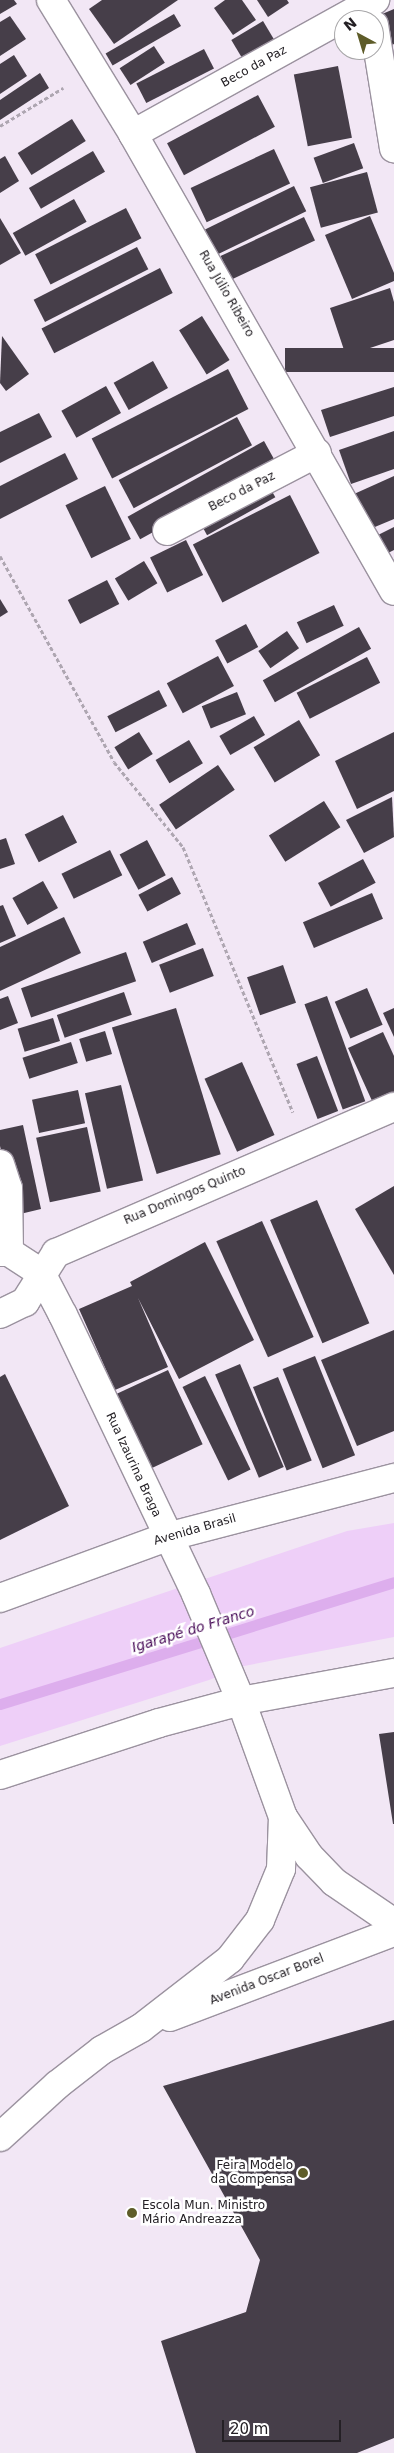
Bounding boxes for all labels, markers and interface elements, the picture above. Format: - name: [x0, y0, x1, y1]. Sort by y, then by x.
- north arrow: [334, 10, 384, 60]
- text: N: [341, 14, 360, 34]
- street label: Beco da Paz: [219, 43, 289, 91]
- street label: Rua Júlio Ribeiro: [195, 248, 257, 340]
- street label: Beco da Paz: [206, 469, 278, 515]
- street label: Rua Domingos Quinto: [122, 1164, 248, 1228]
- street label: Rua Izaurina Braga: [102, 1410, 164, 1520]
- street label: Avenida Brasil: [152, 1511, 238, 1549]
- water label: Igarapé do Franco: [130, 1602, 256, 1656]
- street label: Avenida Oscar Borel: [208, 1952, 326, 2008]
- place label: Feira Modelo da Compensa: [211, 2159, 293, 2187]
- marker: Feira Modelo da Compensa: [297, 2167, 309, 2179]
- place label: Escola Mun. Ministro Mário Andreazza: [142, 2199, 265, 2227]
- marker: Escola Mun. Ministro Mário Andreazza: [126, 2207, 138, 2219]
- scale bar: [224, 2410, 343, 2442]
- text: 20 m: [230, 2420, 268, 2438]

